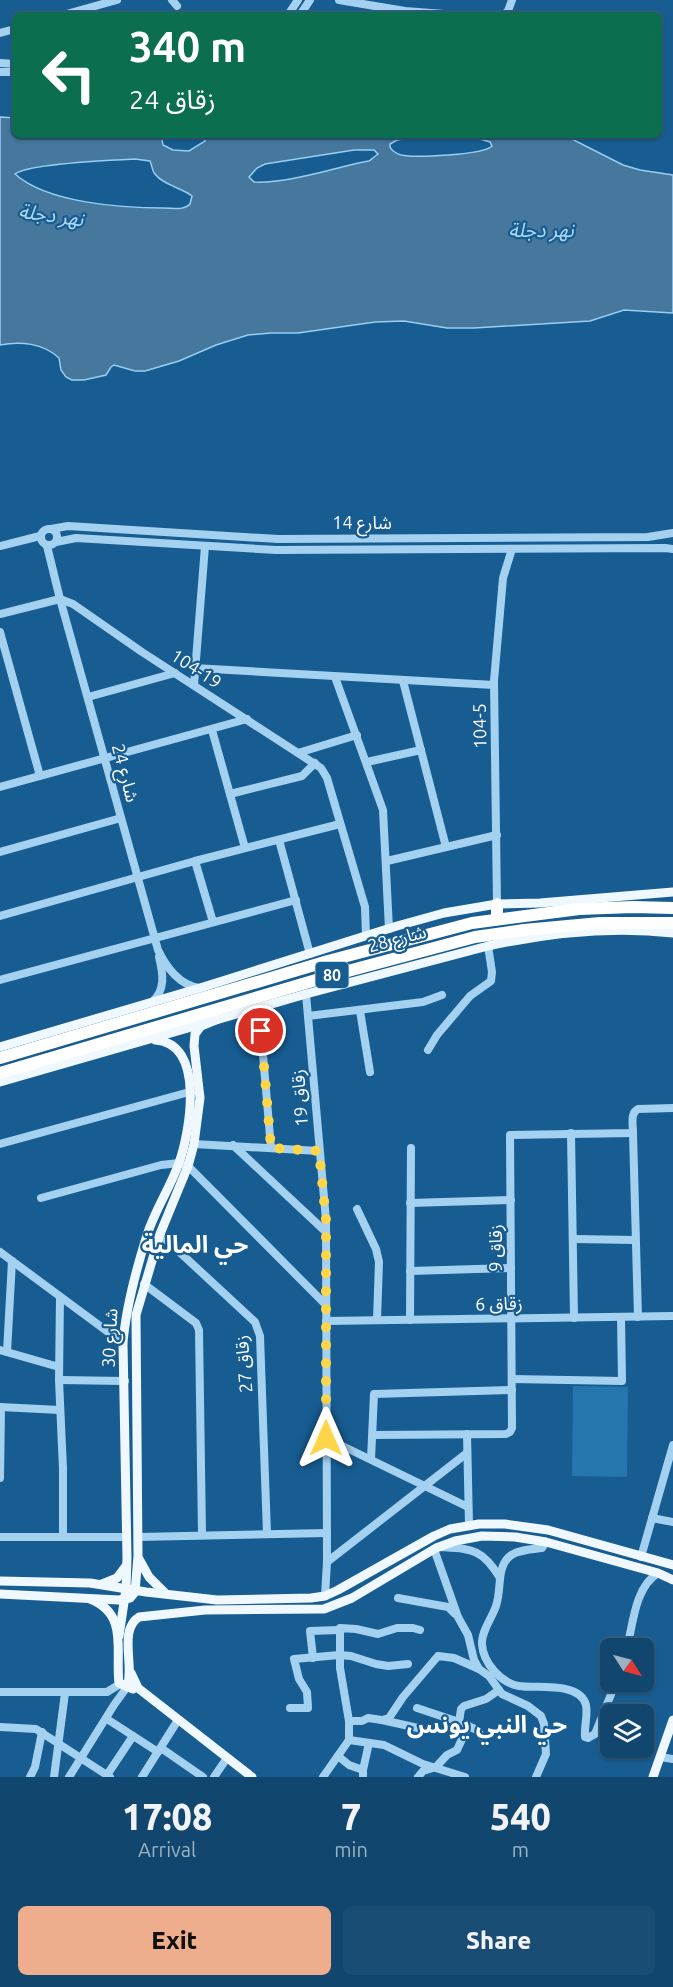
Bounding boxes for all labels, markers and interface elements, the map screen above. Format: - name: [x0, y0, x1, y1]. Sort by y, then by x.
- text: 340 m: [129, 23, 246, 70]
- icon: left: [30, 36, 108, 114]
- text: زقاق 24: [129, 84, 216, 114]
- water label: نهر دجلة: [17, 199, 87, 232]
- water label: نهر دجلة: [508, 218, 575, 242]
- street label: شارع 14: [332, 512, 392, 537]
- street label: 104-19: [168, 645, 225, 692]
- street label: 104-5: [469, 703, 489, 749]
- street label: شارع 24: [104, 741, 143, 805]
- street label: شارع 28: [365, 921, 429, 960]
- road number: 80: [316, 962, 348, 988]
- pin: [235, 1005, 286, 1056]
- icon: arrive: [244, 1014, 277, 1047]
- street label: زقاق 19: [287, 1068, 313, 1128]
- street label: زقاق 9: [485, 1224, 507, 1272]
- district label: حي المالية: [142, 1231, 248, 1265]
- street label: زقاق 6: [475, 1293, 523, 1315]
- street label: شارع 30: [97, 1308, 126, 1368]
- street label: زقاق 27: [231, 1334, 257, 1394]
- position arrow: [294, 1406, 358, 1470]
- north arrow: [600, 1638, 654, 1692]
- map controls: [600, 1638, 654, 1758]
- button: layers: [600, 1704, 654, 1758]
- district label: حي النبي يونس: [407, 1711, 567, 1745]
- text: 17:08: [122, 1796, 212, 1837]
- text: 7: [341, 1796, 361, 1837]
- text: 540: [490, 1796, 551, 1837]
- text: Arrival: [138, 1838, 196, 1861]
- text: min: [334, 1838, 368, 1861]
- text: m: [512, 1838, 529, 1861]
- button: Exit: [18, 1906, 331, 1975]
- button: Share: [343, 1906, 655, 1975]

